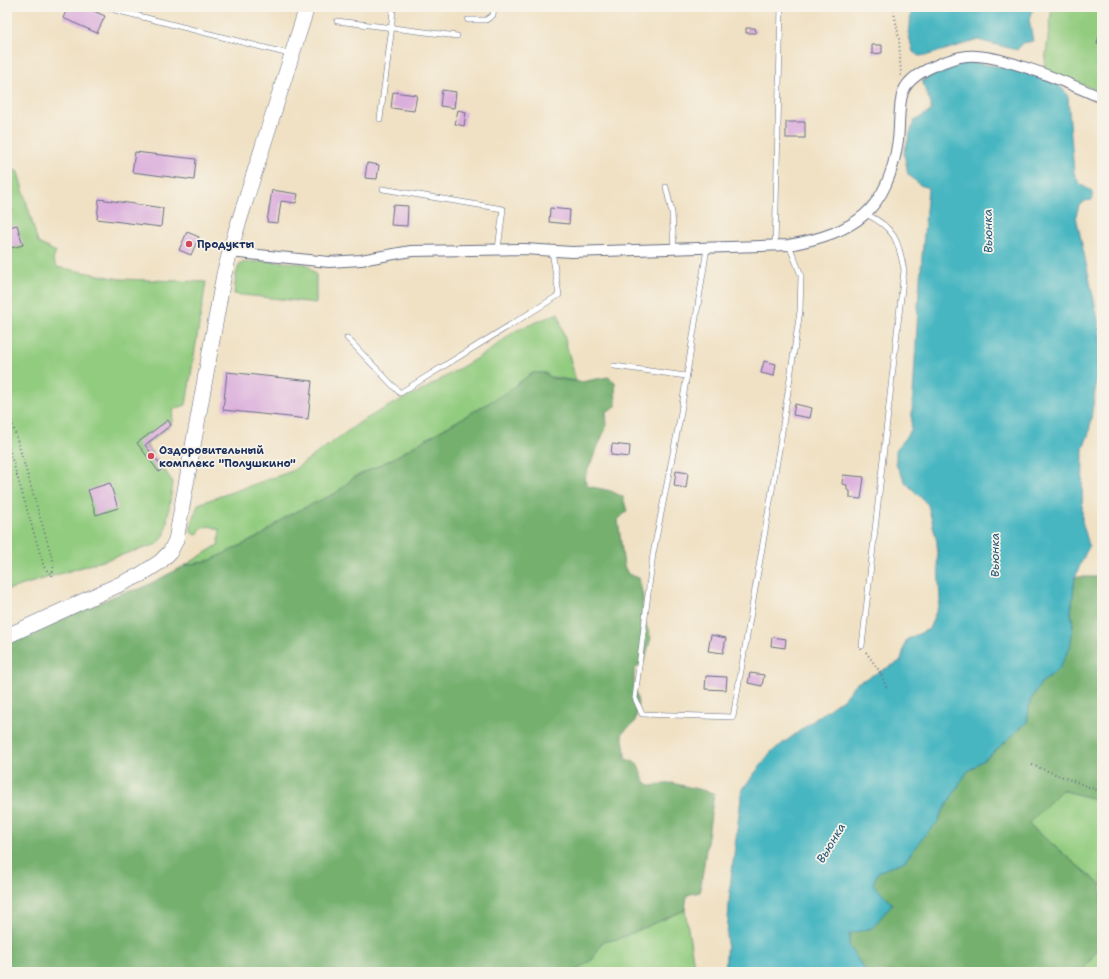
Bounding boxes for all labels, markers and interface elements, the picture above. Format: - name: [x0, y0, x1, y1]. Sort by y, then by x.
- water label: Вьюнка: [980, 209, 996, 253]
- place label: Продукты: [197, 237, 255, 252]
- marker: Продукты: [184, 239, 194, 249]
- place label: Оздоровительный комплекс "Полушкино": [159, 443, 296, 471]
- marker: Оздоровительный комплекс "Полушкино": [146, 451, 156, 461]
- water label: Вьюнка: [987, 533, 1003, 577]
- water label: Вьюнка: [813, 820, 849, 866]

